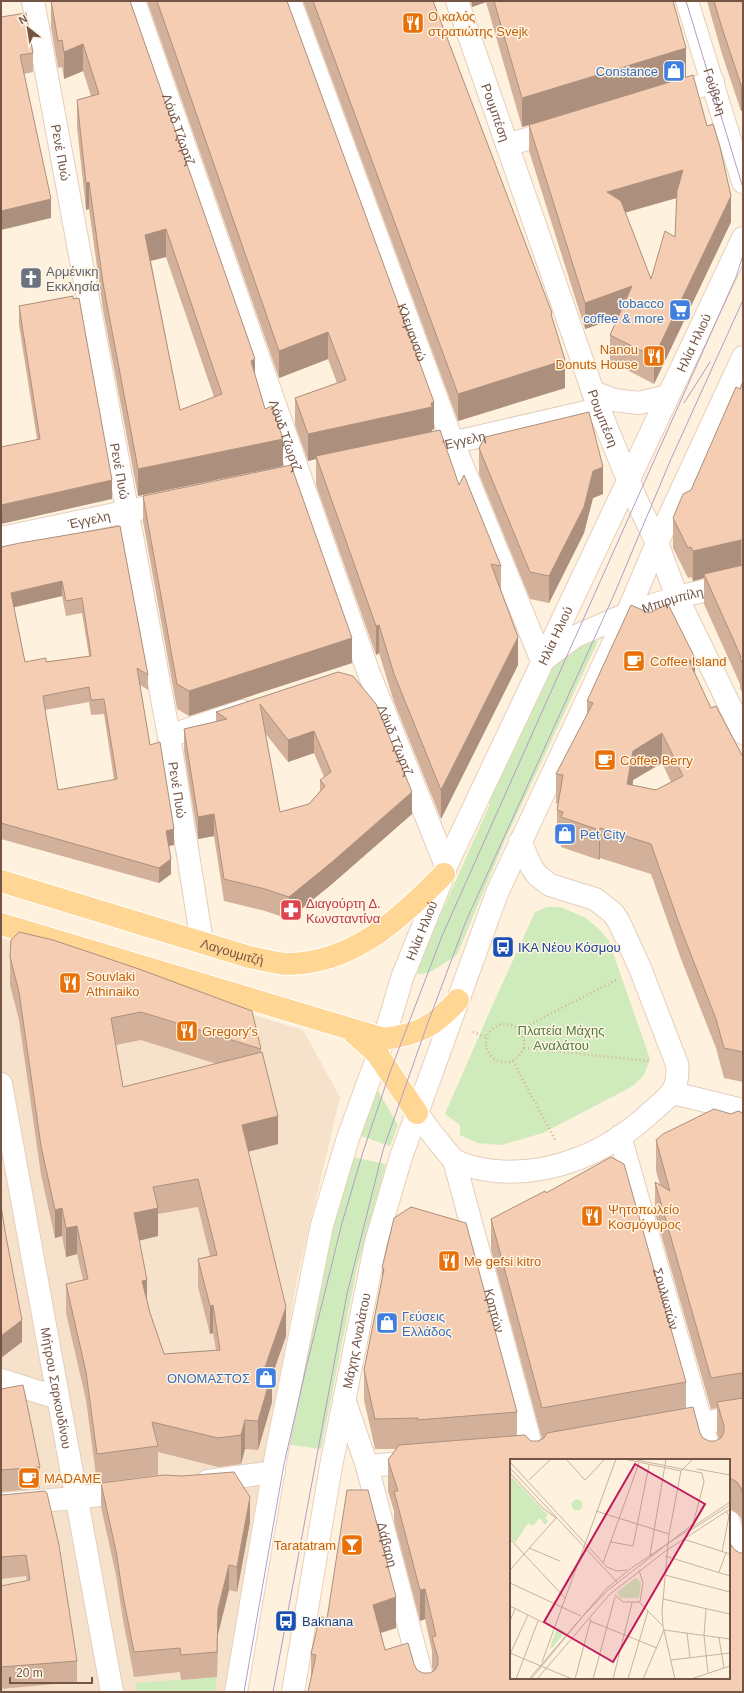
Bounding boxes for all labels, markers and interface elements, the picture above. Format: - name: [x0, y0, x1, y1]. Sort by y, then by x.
- north arrow: [8, 8, 48, 48]
- place label: Ο καλός στρατιώτης Svejk: [428, 9, 529, 39]
- restaurant icon: Ο καλός στρατιώτης Svejk: [400, 10, 426, 36]
- text: N: [17, 12, 29, 27]
- shop icon: Constance: [661, 58, 687, 84]
- place label: Constance: [596, 64, 658, 79]
- street label: Γούβελη: [701, 66, 729, 117]
- street label: Ρουμπέση: [479, 81, 513, 144]
- street label: Λόυδ Τζωρτζ: [159, 92, 198, 167]
- street label: Ρενέ Πυώ: [48, 123, 74, 182]
- place label: Αρμένικη Εκκλησία: [46, 264, 100, 294]
- church icon: Αρμένικη Εκκλησία: [18, 265, 44, 291]
- place label: tobacco coffee & more: [583, 296, 664, 326]
- supermarket icon: tobacco coffee & more: [667, 297, 693, 323]
- street label: Κλεμανσώ: [395, 301, 430, 363]
- street label: Ηλία Ηλιού: [673, 311, 714, 374]
- place label: Nanou Donuts House: [556, 342, 638, 372]
- restaurant icon: Nanou Donuts House: [641, 343, 667, 369]
- street label: Ρουμπέση: [585, 387, 621, 449]
- street label: Λόυδ Τζωρτζ: [266, 398, 305, 473]
- street label: Έγγελη: [441, 428, 487, 452]
- street label: Ρενέ Πυώ: [107, 442, 133, 500]
- street label: Έγγελη: [66, 508, 112, 531]
- street label: Μπιρμπίλη: [640, 584, 704, 616]
- street label: Ηλία Ηλιού: [535, 604, 575, 667]
- cafe icon: Coffee Island: [621, 648, 647, 674]
- place label: Coffee Island: [650, 654, 726, 669]
- street label: Λόυδ Τζωρτζ: [375, 703, 417, 778]
- cafe icon: Coffee Berry: [592, 747, 618, 773]
- place label: Coffee Berry: [620, 753, 693, 768]
- street label: Ρενέ Πυώ: [166, 760, 190, 819]
- shop icon: Pet City: [552, 821, 578, 847]
- place label: Pet City: [580, 827, 626, 842]
- place label: Διαγούρτη Δ. Κωνσταντίνα: [306, 896, 381, 926]
- pharmacy icon: Διαγούρτη Δ. Κωνσταντίνα: [278, 897, 304, 923]
- street label: Ηλία Ηλιού: [402, 898, 440, 962]
- bus stop icon: ΙΚΑ Νέου Κόσμου: [490, 934, 516, 960]
- street label: Λαγουμιτζή: [199, 935, 265, 967]
- place label: ΙΚΑ Νέου Κόσμου: [518, 940, 621, 955]
- place label: Souvlaki Athinaiko: [86, 969, 139, 999]
- restaurant icon: Souvlaki Athinaiko: [57, 970, 83, 996]
- restaurant icon: Gregory's: [174, 1018, 200, 1044]
- park label: Πλατεία Μάχης Αναλάτου: [518, 1023, 604, 1053]
- place label: Gregory's: [202, 1024, 258, 1039]
- place label: Ψητοπωλείο Κοσμόγυρος: [608, 1202, 681, 1232]
- restaurant icon: Ψητοπωλείο Κοσμόγυρος: [579, 1203, 605, 1229]
- restaurant icon: Me gefsi kitro: [436, 1248, 462, 1274]
- place label: Me gefsi kitro: [464, 1254, 541, 1269]
- street label: Σουλιωτών: [650, 1266, 682, 1331]
- street label: Κρητών: [482, 1287, 508, 1334]
- street label: Μάχης Αναλάτου: [339, 1292, 373, 1390]
- place label: Γεύσεις Ελλάδος: [402, 1309, 452, 1339]
- shop icon: Γεύσεις Ελλάδος: [374, 1310, 400, 1336]
- street label: Μήτρου Σαρκουδίνου: [38, 1326, 75, 1450]
- shop icon: ΟΝΟΜΑΣΤΟΣ: [253, 1365, 279, 1391]
- place label: ΟΝΟΜΑΣΤΟΣ: [167, 1371, 250, 1386]
- inset map: [510, 1459, 730, 1679]
- cafe icon: MADAME: [16, 1465, 42, 1491]
- place label: MADAME: [44, 1471, 101, 1486]
- street label: Δάβαρη: [374, 1520, 401, 1569]
- bar icon: Taratatram: [339, 1532, 365, 1558]
- place label: Taratatram: [274, 1538, 336, 1553]
- bus stop icon: Baknana: [273, 1608, 299, 1634]
- place label: Baknana: [302, 1614, 354, 1629]
- scale bar: [10, 1659, 92, 1685]
- text: 20 m: [16, 1666, 43, 1680]

